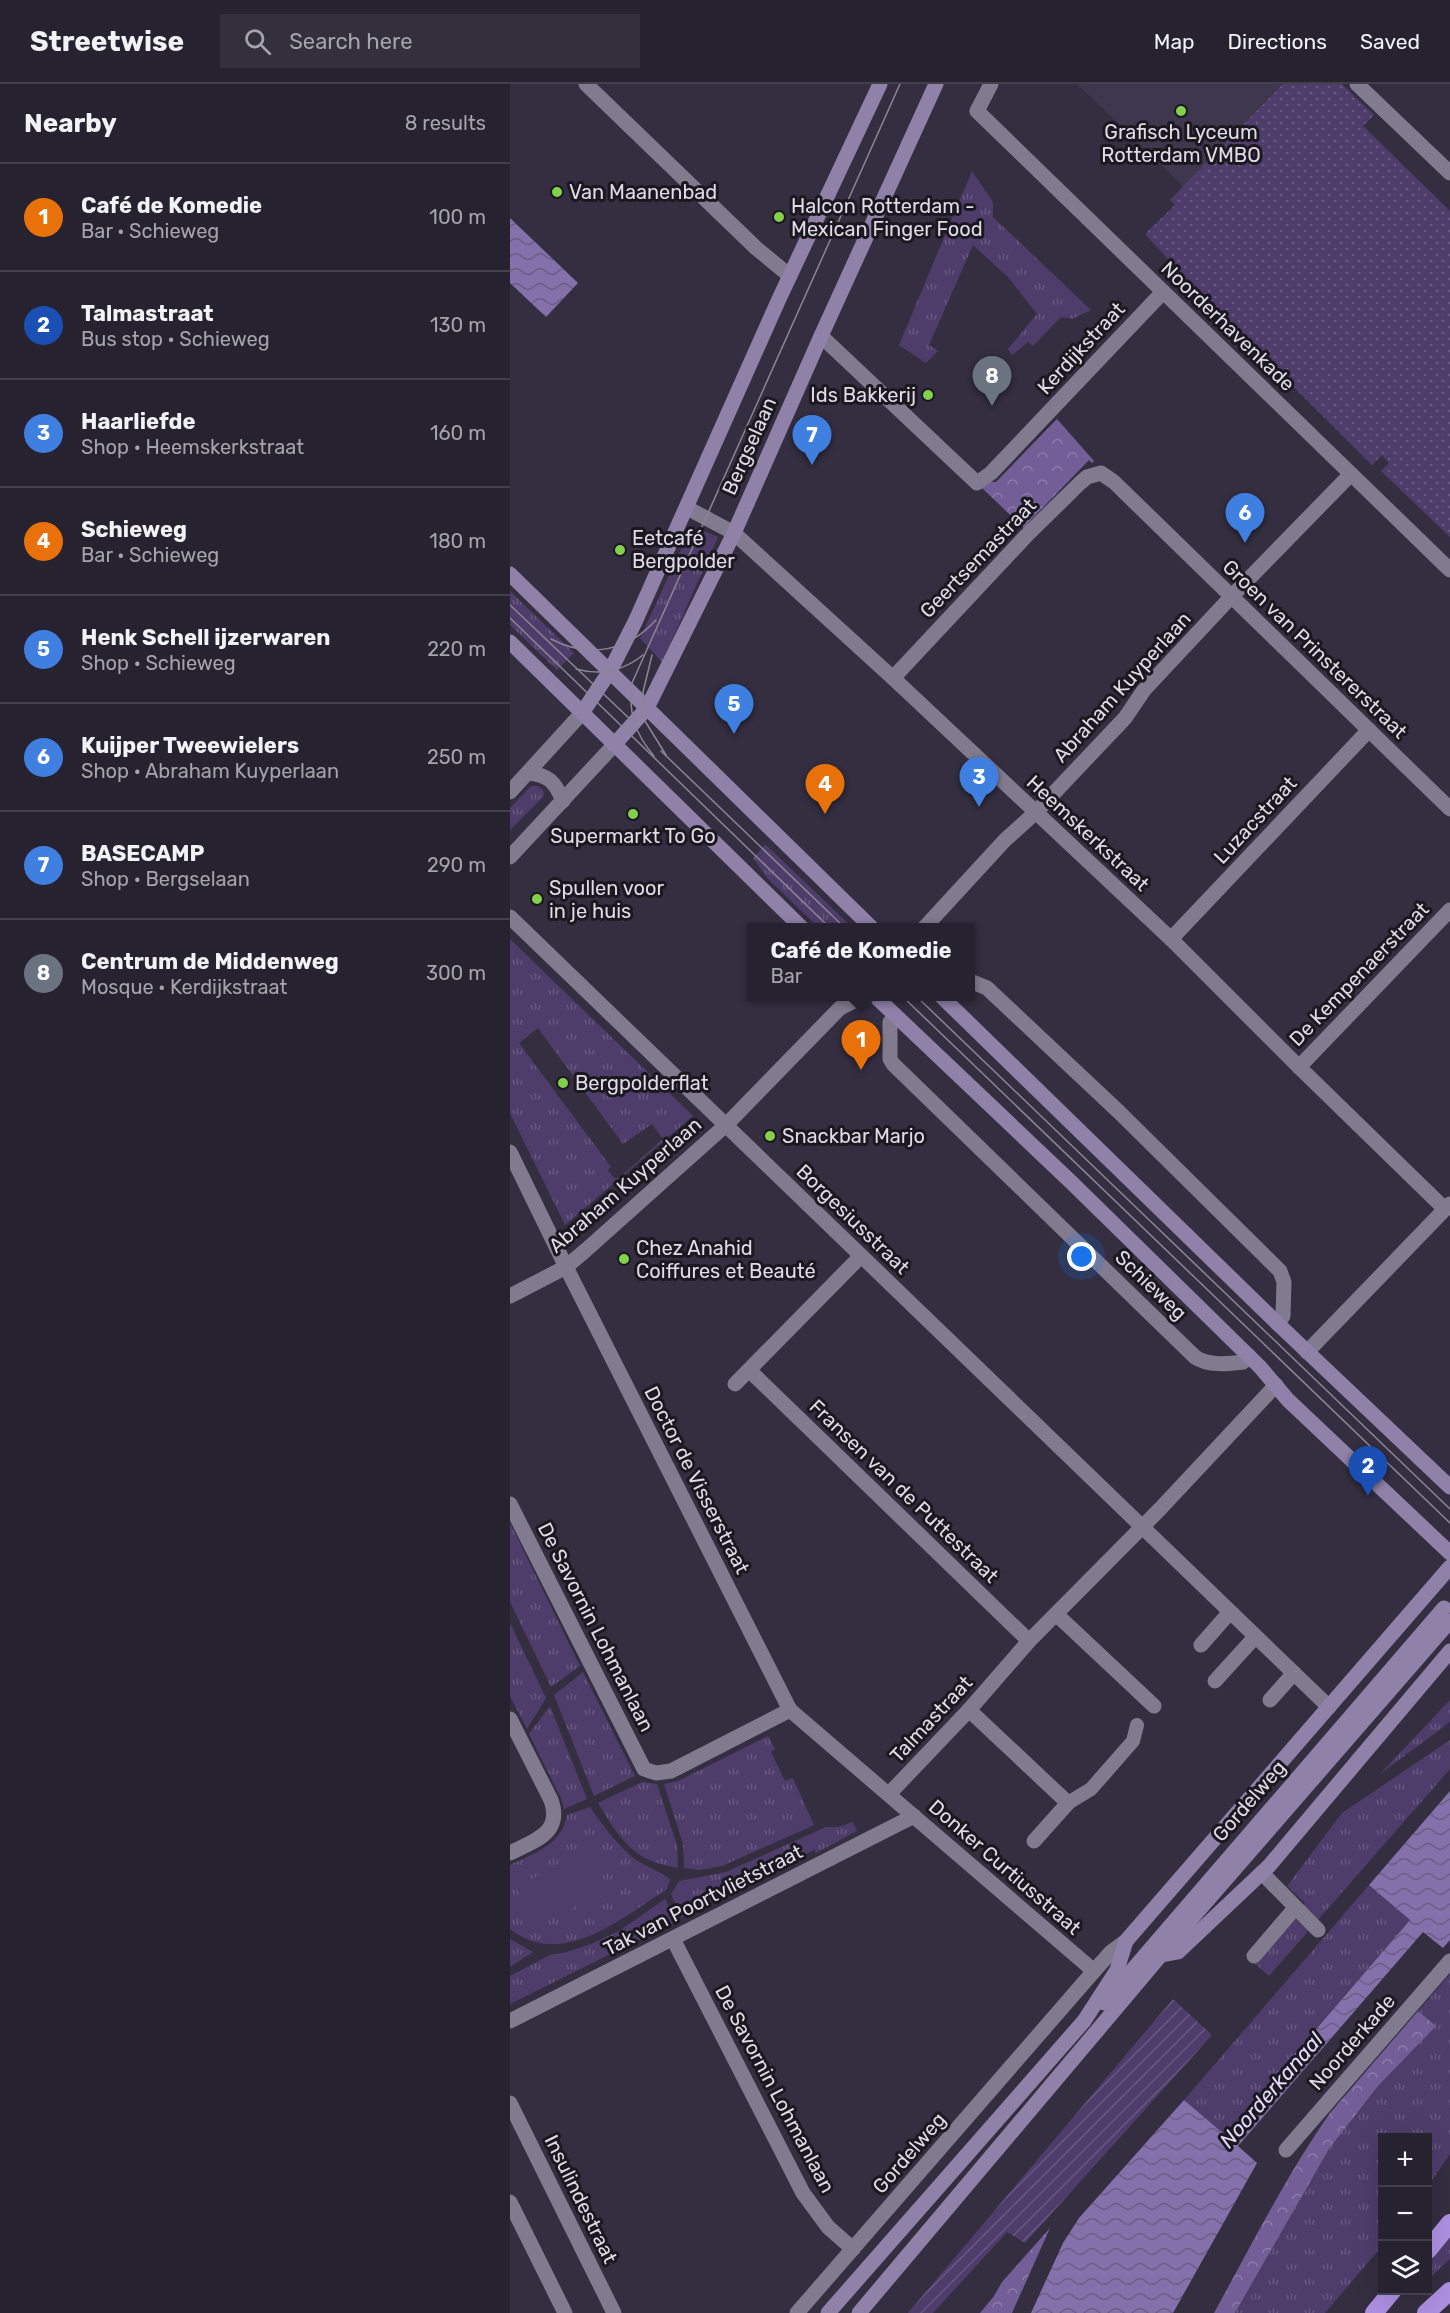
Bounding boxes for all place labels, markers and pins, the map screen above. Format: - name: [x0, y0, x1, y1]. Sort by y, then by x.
- marker: Grafisch Lyceum Rotterdam VMBO: [1174, 104, 1188, 118]
- place label: Grafisch Lyceum Rotterdam VMBO: [1101, 120, 1261, 167]
- place label: Van Maanenbad: [569, 180, 717, 204]
- marker: Van Maanenbad: [550, 185, 564, 199]
- place label: Halcon Rotterdam - Mexican Finger Food: [791, 194, 983, 241]
- marker: Halcon Rotterdam - Mexican Finger Food: [772, 210, 786, 224]
- pin: 8: [972, 356, 1012, 406]
- place label: Ids Bakkerij: [810, 383, 916, 407]
- marker: Ids Bakkerij: [921, 388, 935, 402]
- pin: 7: [792, 416, 832, 465]
- pin: 6: [1226, 494, 1264, 543]
- place label: Eetcafé Bergpolder: [632, 526, 735, 573]
- marker: Eetcafé Bergpolder: [613, 543, 627, 557]
- pin: 5: [714, 684, 754, 734]
- pin: 3: [960, 758, 998, 807]
- pin: 4: [806, 764, 844, 814]
- marker: Supermarkt To Go: [626, 807, 640, 821]
- place label: Supermarkt To Go: [550, 824, 716, 848]
- place label: Spullen voor in je huis: [549, 876, 664, 923]
- marker: Spullen voor in je huis: [530, 892, 544, 906]
- pin: 1: [842, 1020, 880, 1070]
- place label: Bergpolderflat: [575, 1071, 709, 1095]
- marker: Bergpolderflat: [556, 1076, 570, 1090]
- place label: Snackbar Marjo: [782, 1124, 925, 1148]
- marker: Snackbar Marjo: [763, 1129, 777, 1143]
- place label: Chez Anahid Coiffures et Beauté: [636, 1236, 816, 1283]
- marker: Chez Anahid Coiffures et Beauté: [617, 1252, 631, 1266]
- pin: 2: [1348, 1446, 1388, 1496]

